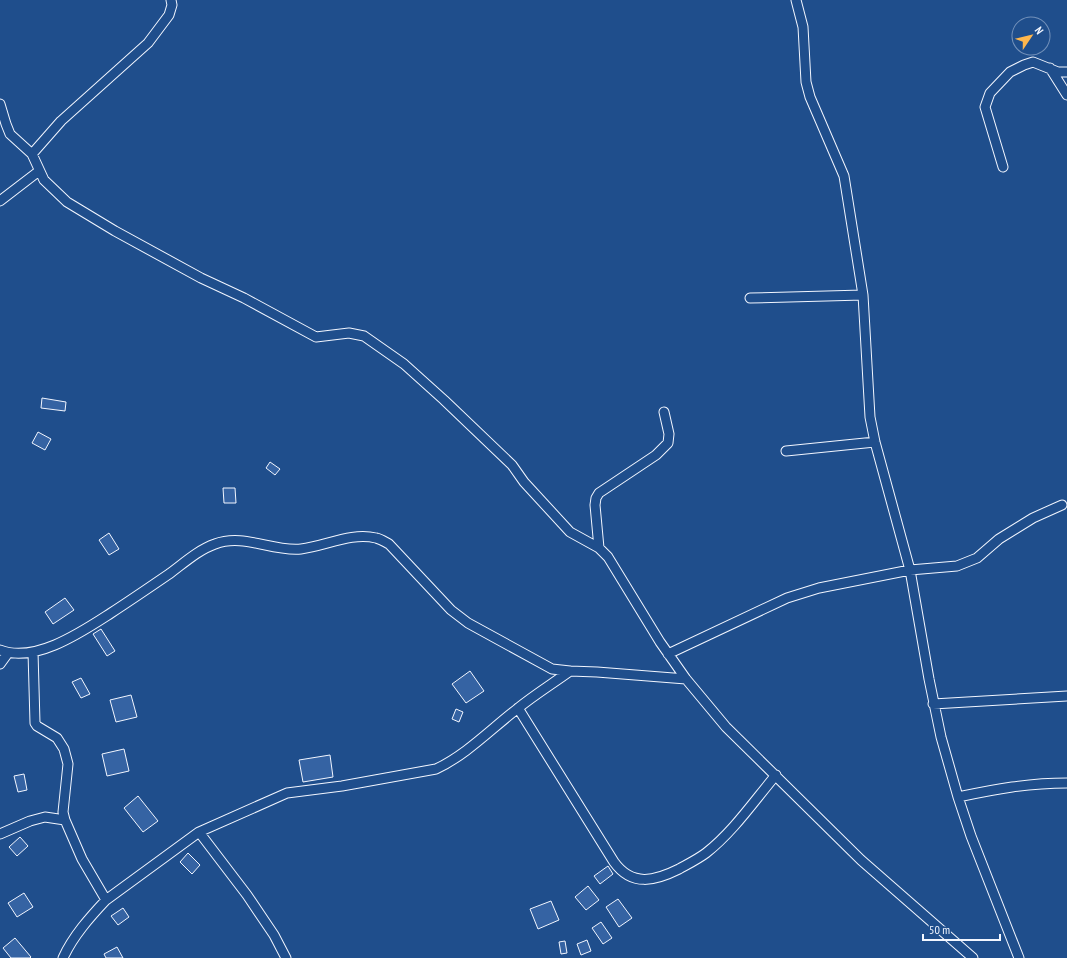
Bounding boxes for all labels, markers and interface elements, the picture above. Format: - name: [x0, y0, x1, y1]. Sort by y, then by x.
- north arrow: [1011, 16, 1051, 56]
- text: N: [1032, 24, 1047, 37]
- scale bar: [923, 916, 1000, 942]
- text: 50 m: [929, 922, 950, 937]

